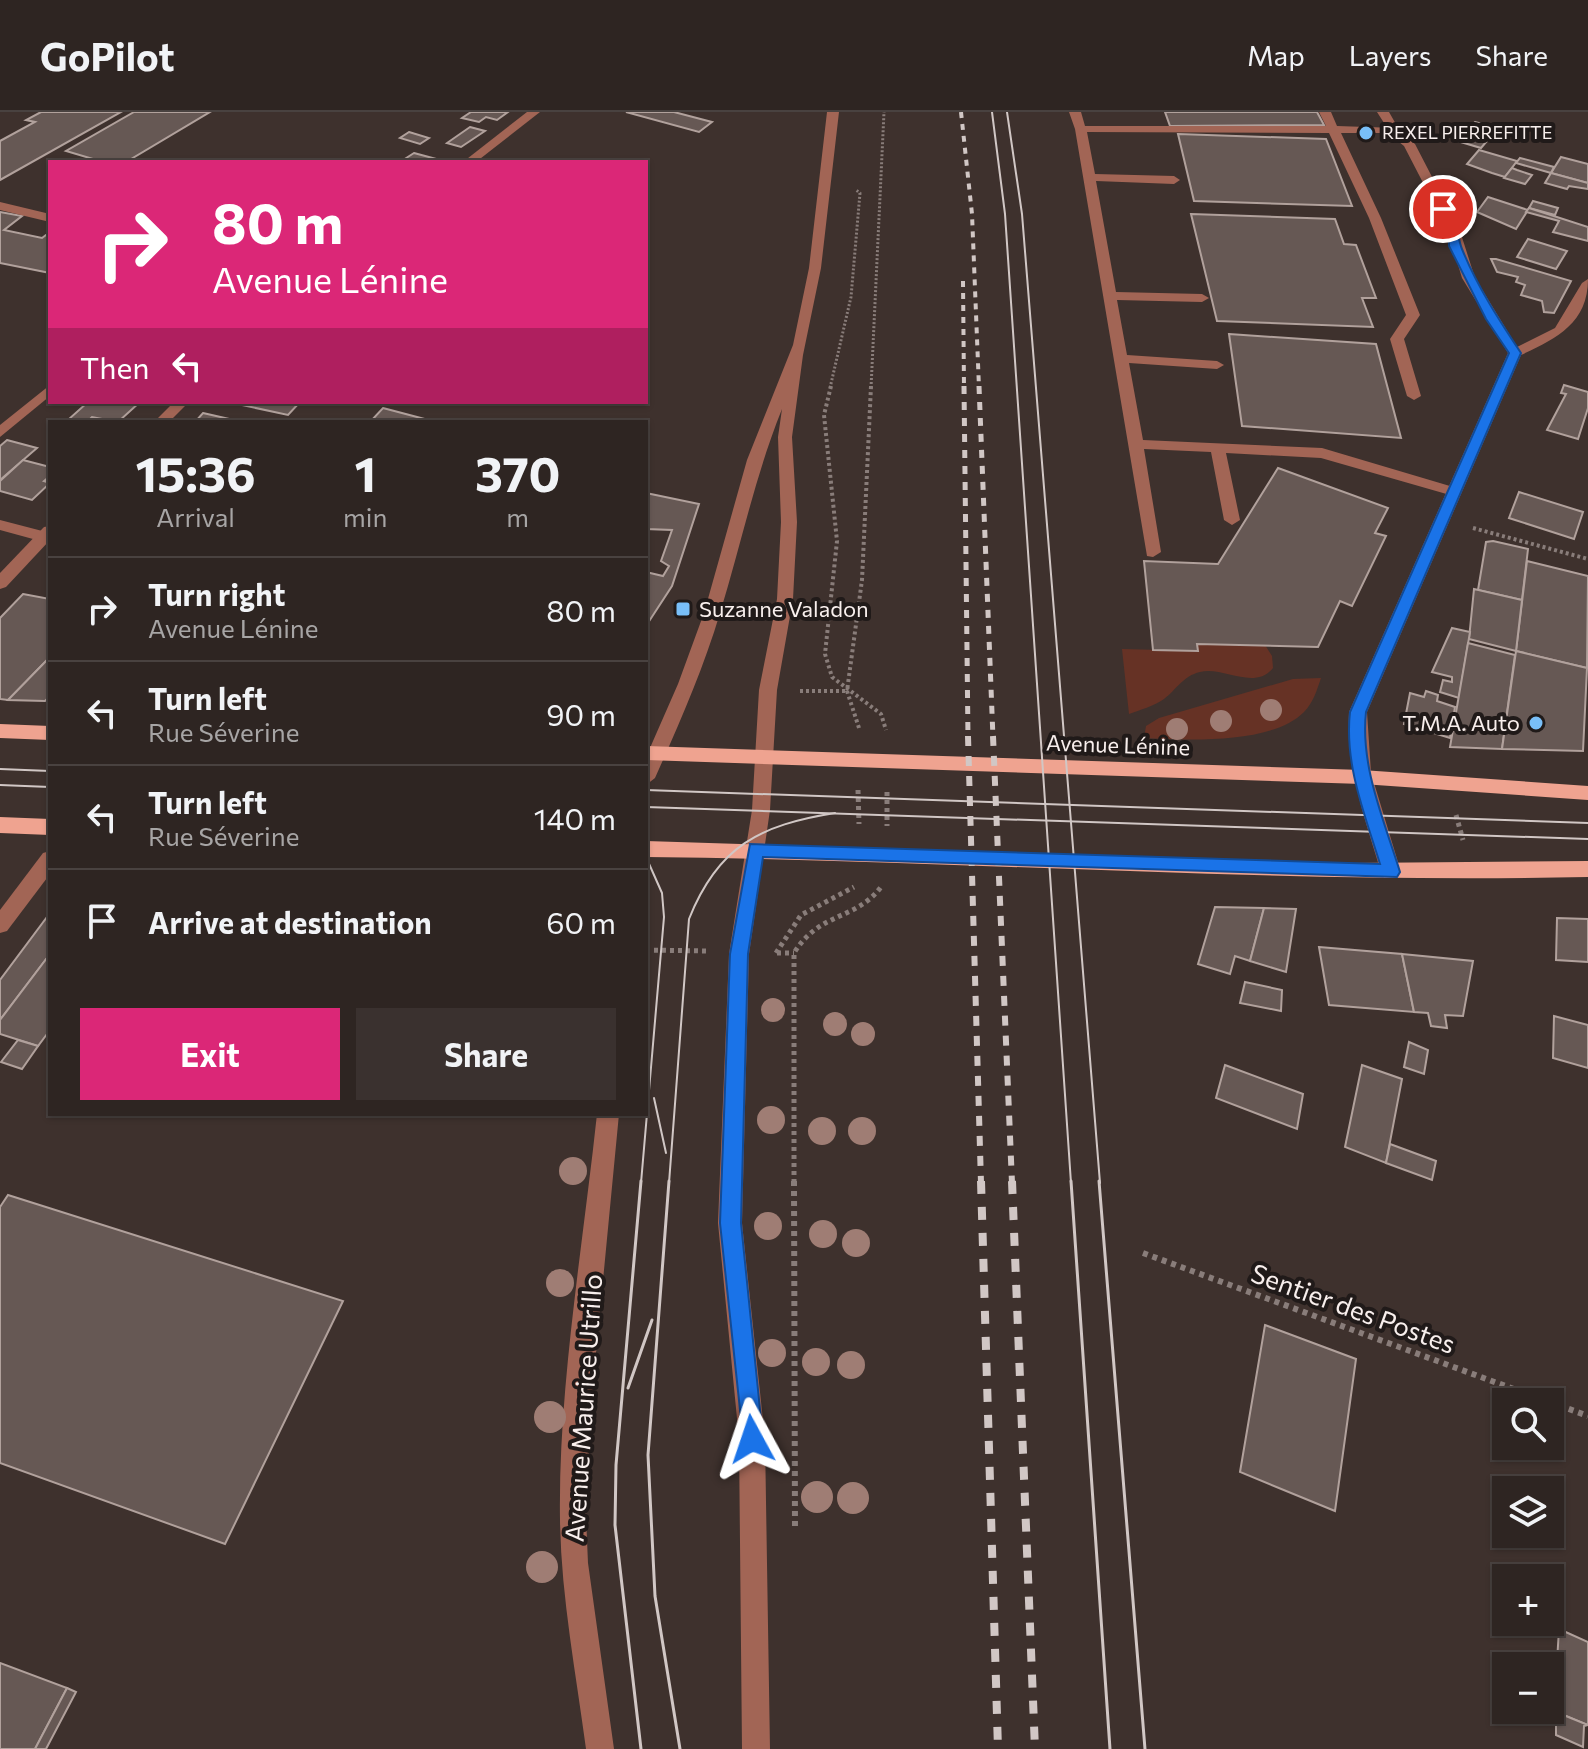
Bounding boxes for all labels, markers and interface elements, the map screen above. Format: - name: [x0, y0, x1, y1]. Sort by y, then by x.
- text: GoPilot: [40, 32, 175, 79]
- text: Map: [1247, 38, 1305, 72]
- text: Layers: [1349, 38, 1431, 72]
- text: Share: [1475, 38, 1548, 72]
- place label: REXEL PIERREFITTE: [1382, 121, 1552, 143]
- marker: REXEL PIERREFITTE: [1357, 124, 1375, 142]
- pin: [1409, 175, 1477, 243]
- text: 80 m: [212, 187, 343, 256]
- icon: arrive: [1421, 187, 1465, 231]
- icon: right: [80, 192, 184, 296]
- text: Avenue Lénine: [212, 256, 448, 300]
- icon: left: [165, 344, 209, 388]
- text: Then: [80, 348, 149, 385]
- text: 15:36: [136, 443, 256, 502]
- text: 1: [354, 443, 376, 502]
- text: 370: [475, 443, 560, 502]
- text: Arrival: [156, 501, 235, 532]
- text: min: [343, 501, 387, 532]
- text: m: [506, 501, 529, 532]
- text: Turn right: [148, 575, 285, 612]
- icon: right: [80, 587, 124, 631]
- text: 80 m: [546, 591, 616, 628]
- place label: Suzanne Valadon: [699, 595, 869, 622]
- marker: Suzanne Valadon: [674, 600, 692, 618]
- text: Avenue Lénine: [148, 612, 318, 643]
- text: Turn left: [148, 679, 267, 716]
- icon: left: [80, 691, 124, 735]
- text: 90 m: [546, 695, 616, 732]
- place label: T.M.A. Auto: [1402, 709, 1520, 736]
- marker: T.M.A. Auto: [1527, 714, 1545, 732]
- text: Rue Séverine: [148, 716, 299, 747]
- street label: Avenue Lénine: [1045, 728, 1191, 761]
- text: Turn left: [148, 783, 267, 820]
- icon: left: [80, 795, 124, 839]
- text: 140 m: [534, 799, 616, 836]
- text: Rue Séverine: [148, 820, 299, 851]
- icon: arrive: [80, 899, 124, 943]
- text: Arrive at destination: [148, 903, 432, 940]
- text: 60 m: [546, 903, 616, 940]
- button: Exit: [80, 1008, 340, 1100]
- button: Share: [356, 1008, 616, 1100]
- street label: Sentier des Postes: [1247, 1256, 1460, 1359]
- street label: Avenue Maurice Utrillo: [558, 1273, 607, 1543]
- map controls: [1492, 1388, 1564, 1724]
- button: search: [1492, 1388, 1564, 1460]
- position arrow: [710, 1397, 794, 1481]
- button: layers: [1492, 1476, 1564, 1548]
- button: +: [1492, 1564, 1564, 1636]
- button: −: [1492, 1652, 1564, 1724]

